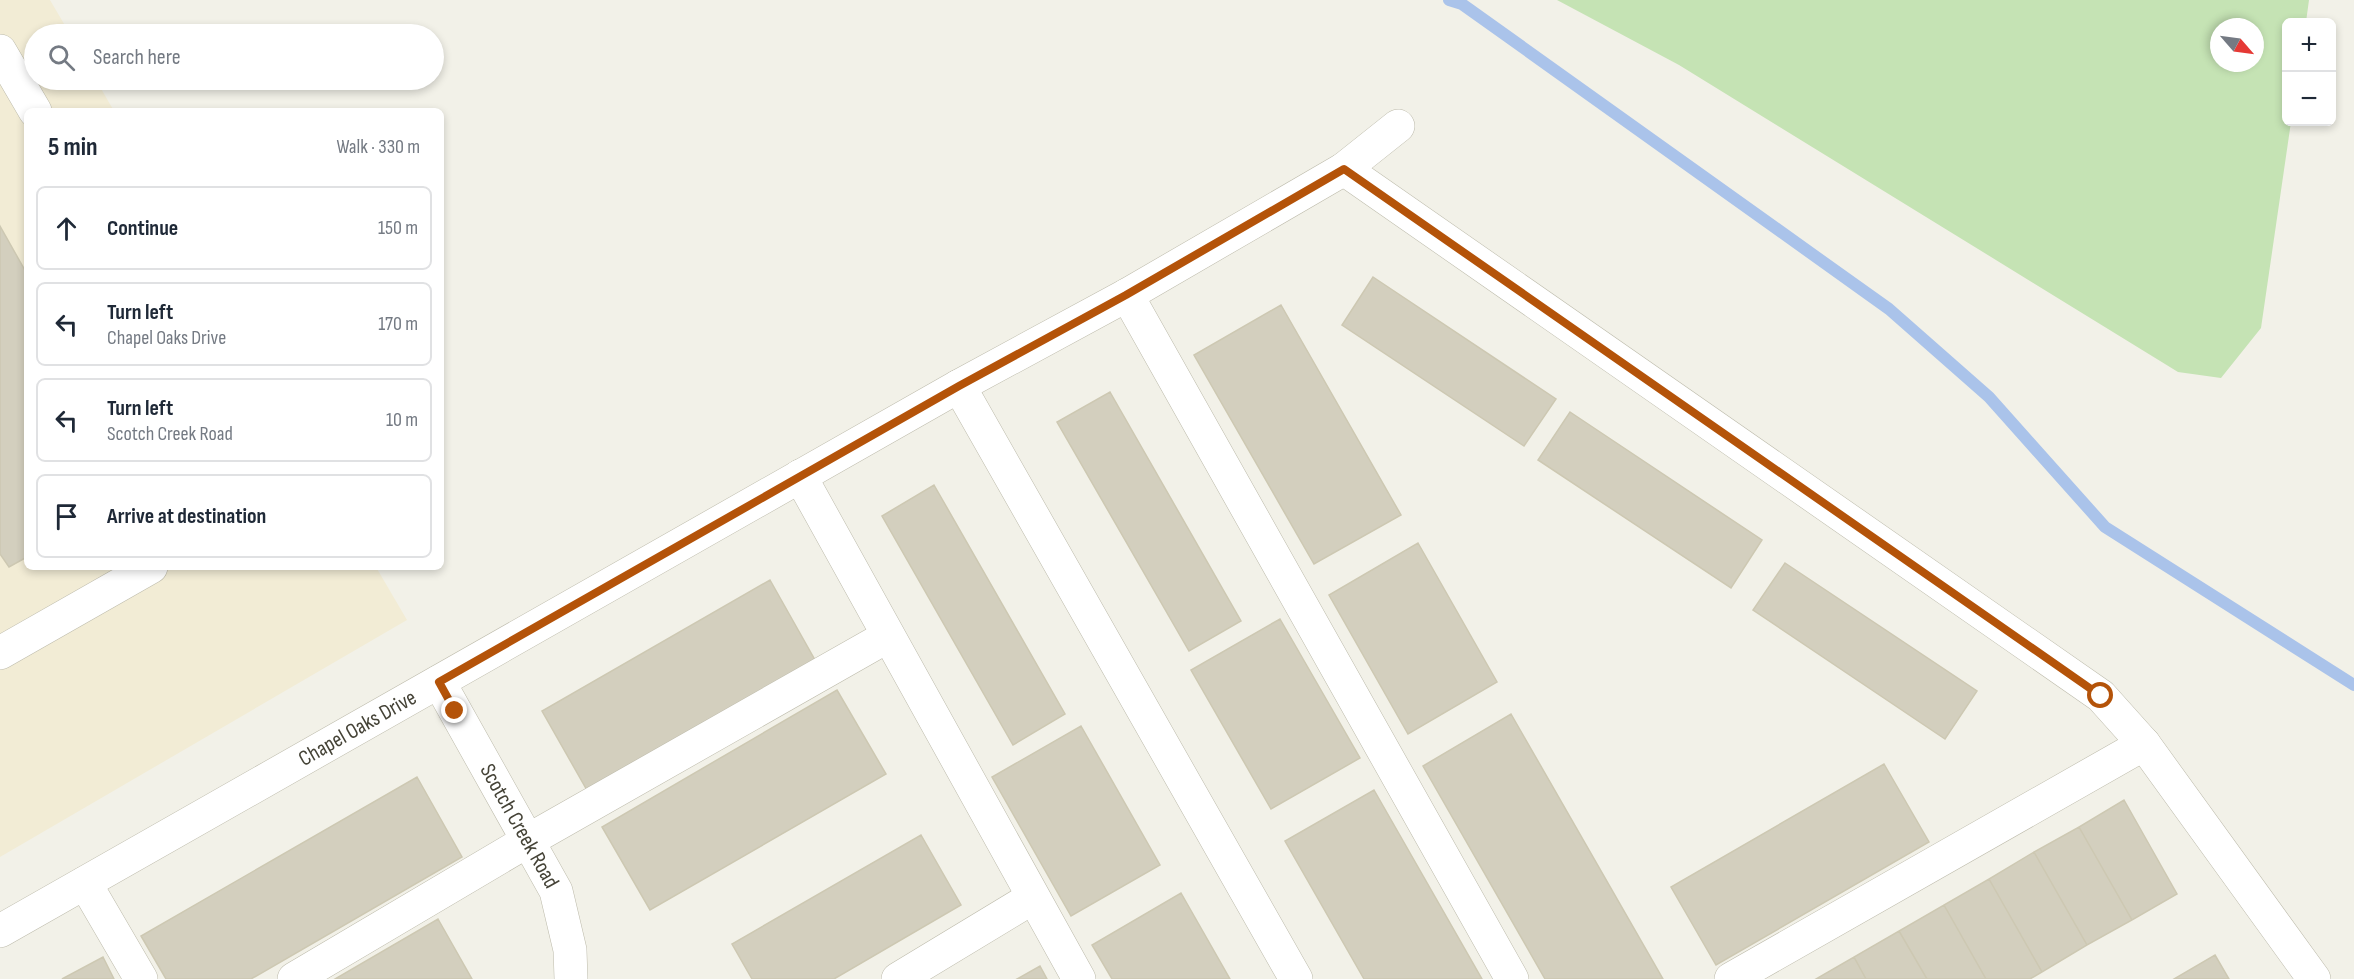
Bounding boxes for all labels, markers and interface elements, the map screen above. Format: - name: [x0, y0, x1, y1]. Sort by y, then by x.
- north arrow: [2210, 18, 2264, 72]
- map controls: [2282, 18, 2336, 126]
- button: +: [2282, 18, 2336, 72]
- search box: [24, 24, 444, 90]
- icon: search: [45, 41, 78, 74]
- text: Search here: [93, 44, 180, 71]
- button: −: [2282, 72, 2336, 126]
- text: 5 min: [48, 132, 98, 163]
- text: Walk · 330 m: [336, 135, 420, 159]
- icon: ahead: [50, 212, 83, 245]
- text: Continue: [107, 215, 178, 242]
- text: 150 m: [378, 216, 418, 240]
- text: Turn left: [107, 299, 173, 326]
- icon: left: [50, 308, 83, 341]
- text: 170 m: [378, 312, 418, 336]
- text: Chapel Oaks Drive: [107, 326, 226, 350]
- text: Turn left: [107, 395, 173, 422]
- icon: left: [50, 404, 83, 437]
- text: 10 m: [386, 408, 418, 432]
- text: Scotch Creek Road: [107, 422, 233, 446]
- icon: arrive: [50, 500, 83, 533]
- text: Arrive at destination: [107, 503, 266, 530]
- route start: [2087, 682, 2113, 708]
- street label: Chapel Oaks Drive: [294, 684, 421, 772]
- route end: [441, 697, 467, 723]
- street label: Scotch Creek Road: [474, 759, 565, 893]

